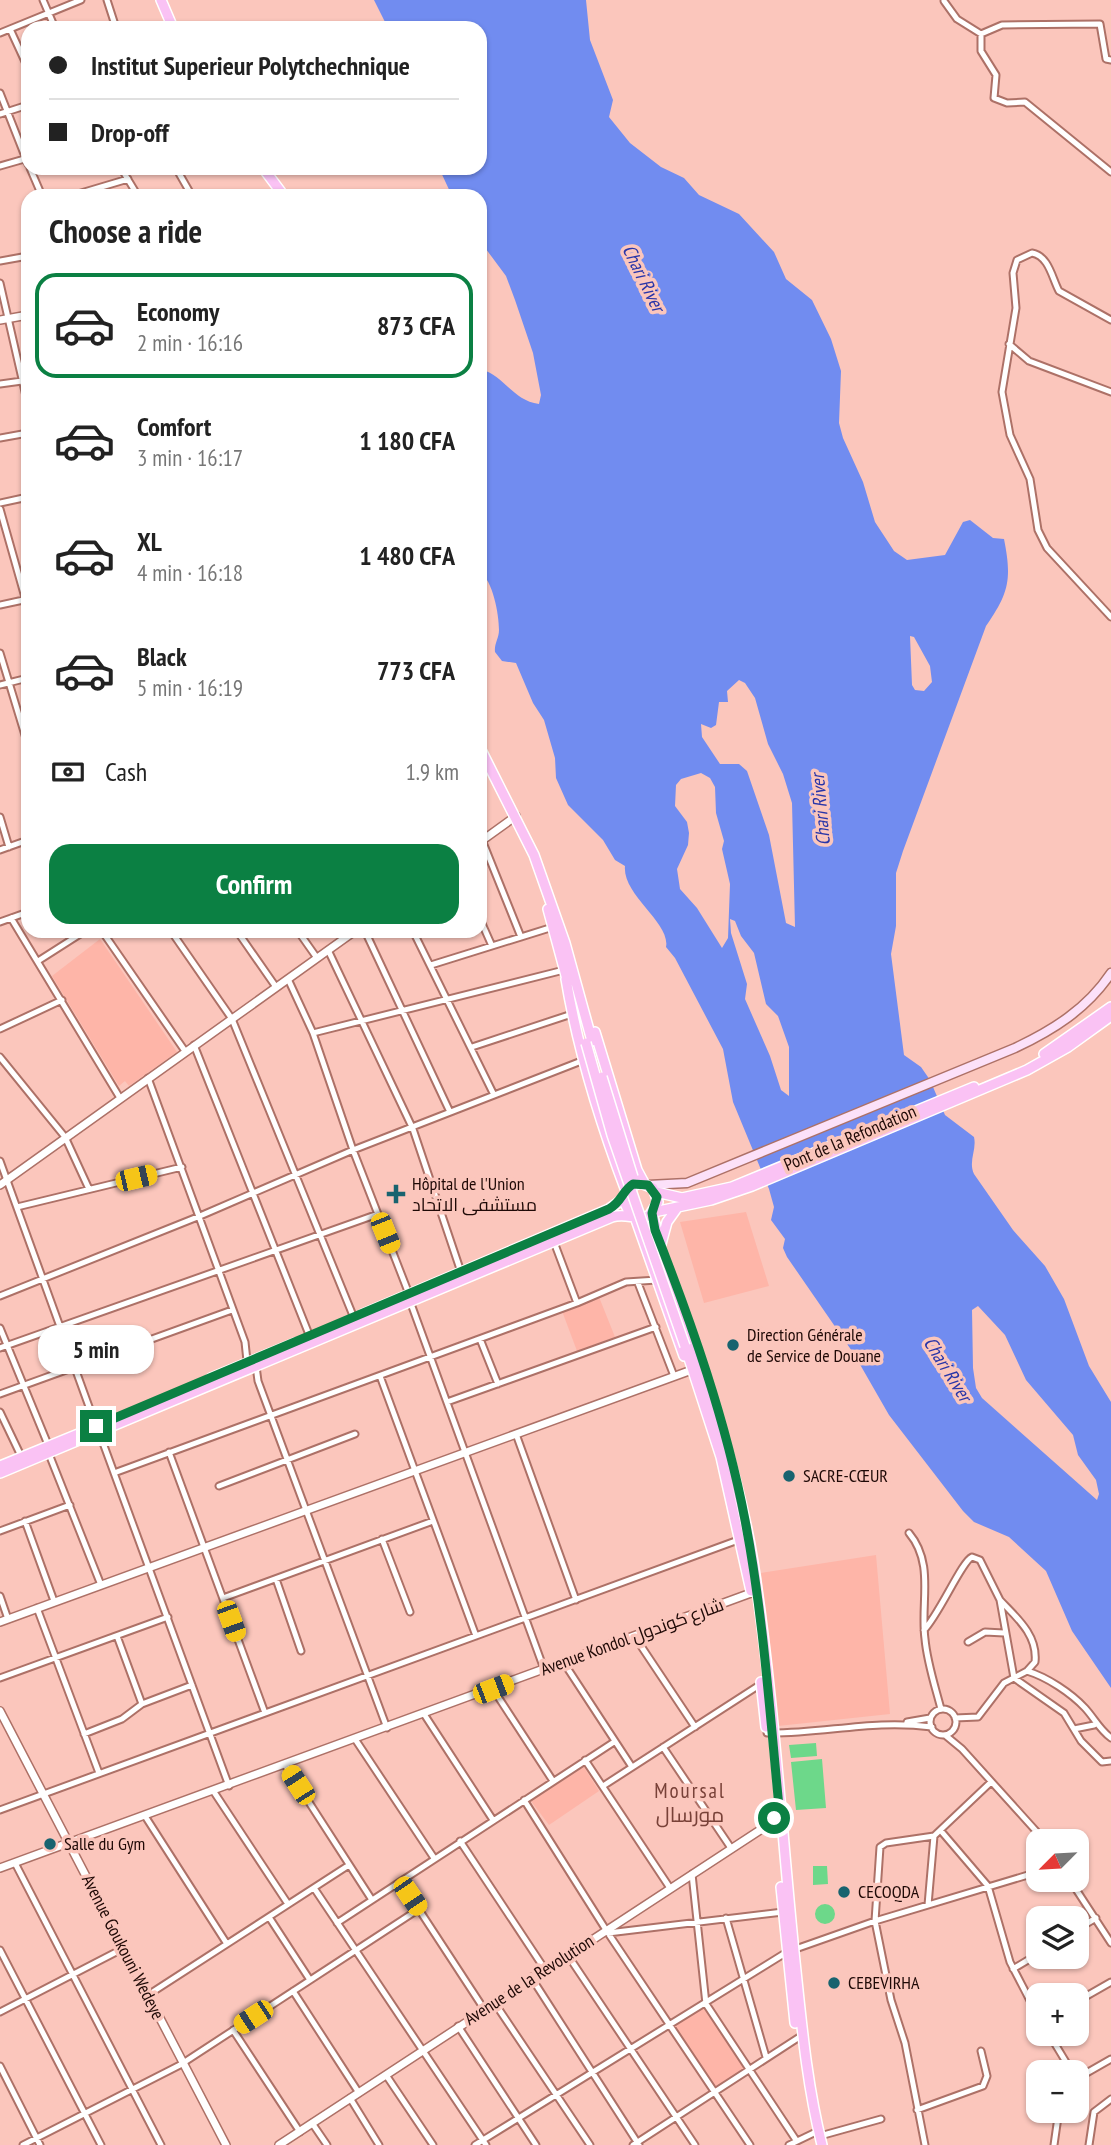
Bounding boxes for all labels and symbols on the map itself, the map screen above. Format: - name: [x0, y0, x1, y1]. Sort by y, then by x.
- water label: Chari River: [618, 241, 672, 318]
- water label: Chari River: [805, 770, 835, 847]
- street label: Pont de la Refondation: [780, 1099, 919, 1176]
- car: [114, 1163, 159, 1193]
- place label: Hôpital de l'Union مستشفى الاتحاد: [412, 1172, 537, 1216]
- marker: Hôpital de l'Union مستشفى الاتحاد: [386, 1184, 406, 1204]
- car: [368, 1210, 403, 1256]
- place label: Direction Générale de Service de Douane: [747, 1323, 881, 1367]
- callout: 5 min: [38, 1324, 154, 1374]
- water label: Chari River: [919, 1332, 979, 1408]
- marker: Direction Générale de Service de Douane: [725, 1337, 741, 1353]
- route end: [80, 1410, 112, 1442]
- place label: SACRE-CŒUR: [803, 1464, 888, 1487]
- marker: SACRE-CŒUR: [781, 1468, 797, 1484]
- street label: Avenue Kondol شارع كوندول: [537, 1593, 727, 1681]
- car: [214, 1598, 249, 1644]
- car: [470, 1672, 517, 1706]
- car: [278, 1762, 319, 1808]
- district label: Moursal مورسال: [654, 1777, 726, 1828]
- route start: [758, 1802, 790, 1834]
- north arrow: [1026, 1829, 1088, 1892]
- place label: Salle du Gym: [64, 1832, 145, 1855]
- marker: Salle du Gym: [42, 1836, 58, 1852]
- street label: Avenue Goukouni Wedeye: [77, 1870, 170, 2023]
- car: [390, 1873, 431, 1919]
- place label: CECOQDA: [858, 1880, 920, 1903]
- marker: CECOQDA: [836, 1884, 852, 1900]
- street label: Avenue de la Revolution: [460, 1929, 598, 2030]
- place label: CEBEVIRHA: [848, 1971, 920, 1994]
- marker: CEBEVIRHA: [826, 1975, 842, 1991]
- car: [230, 1997, 277, 2037]

